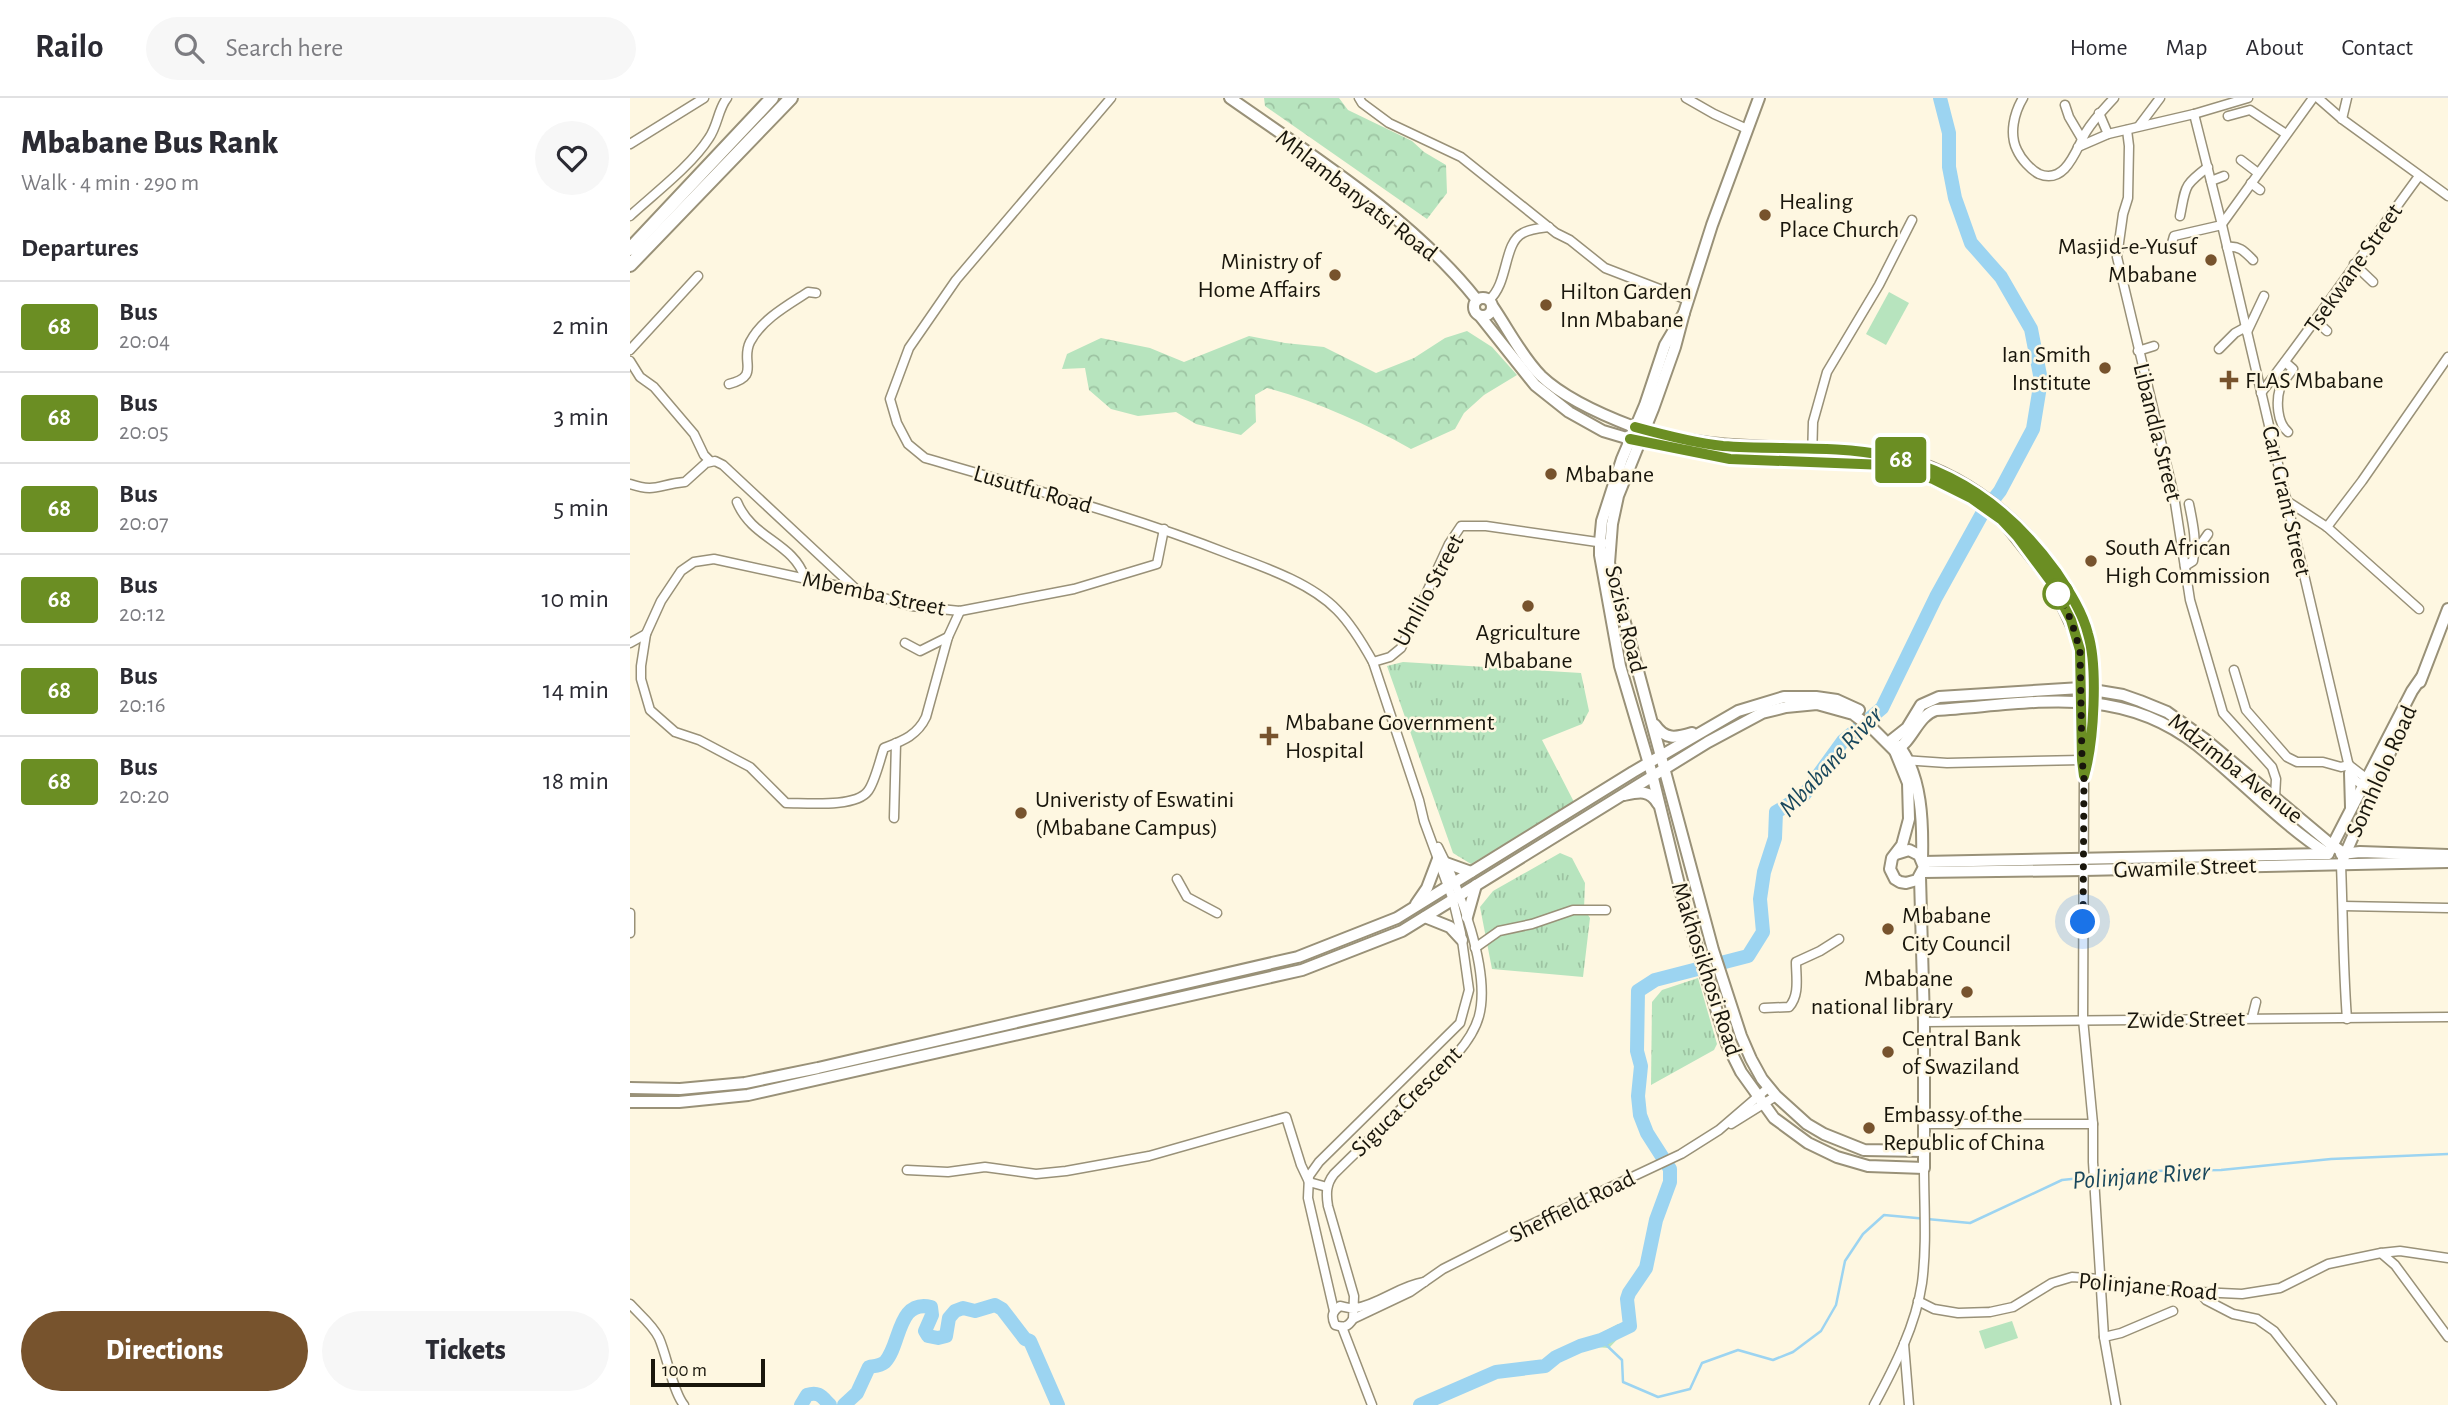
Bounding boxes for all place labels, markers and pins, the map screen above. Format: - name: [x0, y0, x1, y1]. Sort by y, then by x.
- place label: Healing Place Church: [1779, 190, 1899, 242]
- marker: Healing Place Church: [1757, 207, 1773, 223]
- place label: Masjid-e-Yusuf Mbabane: [2058, 235, 2199, 287]
- place label: Ministry of Home Affairs: [1198, 250, 1323, 302]
- marker: Masjid-e-Yusuf Mbabane: [2203, 252, 2219, 268]
- marker: Ministry of Home Affairs: [1327, 267, 1343, 283]
- place label: Hilton Garden Inn Mbabane: [1560, 280, 1692, 332]
- marker: Hilton Garden Inn Mbabane: [1538, 297, 1554, 313]
- place label: Ian Smith Institute: [2002, 343, 2091, 395]
- marker: Ian Smith Institute: [2097, 360, 2113, 376]
- place label: FLAS Mbabane: [2245, 369, 2384, 393]
- marker: FLAS Mbabane: [2219, 370, 2239, 390]
- place label: Mbabane: [1565, 463, 1654, 487]
- marker: Mbabane: [1543, 466, 1559, 482]
- place label: South African High Commission: [2105, 536, 2270, 588]
- marker: South African High Commission: [2083, 553, 2099, 569]
- unlabelled marker: [2043, 579, 2073, 609]
- marker: Agriculture Mbabane: [1520, 598, 1536, 614]
- place label: Agriculture Mbabane: [1476, 621, 1580, 673]
- place label: Mbabane Government Hospital: [1285, 711, 1495, 763]
- marker: Mbabane Government Hospital: [1259, 726, 1279, 746]
- place label: Univeristy of Eswatini (Mbabane Campus): [1035, 788, 1234, 840]
- marker: Univeristy of Eswatini (Mbabane Campus): [1013, 805, 1029, 821]
- place label: Mbabane City Council: [1902, 904, 2011, 956]
- marker: Mbabane City Council: [1880, 921, 1896, 937]
- place label: Mbabane national library: [1811, 967, 1953, 1019]
- marker: Mbabane national library: [1959, 984, 1975, 1000]
- place label: Central Bank of Swaziland: [1902, 1027, 2021, 1079]
- marker: Central Bank of Swaziland: [1880, 1044, 1896, 1060]
- place label: Embassy of the Republic of China: [1883, 1103, 2045, 1155]
- marker: Embassy of the Republic of China: [1861, 1120, 1877, 1136]

